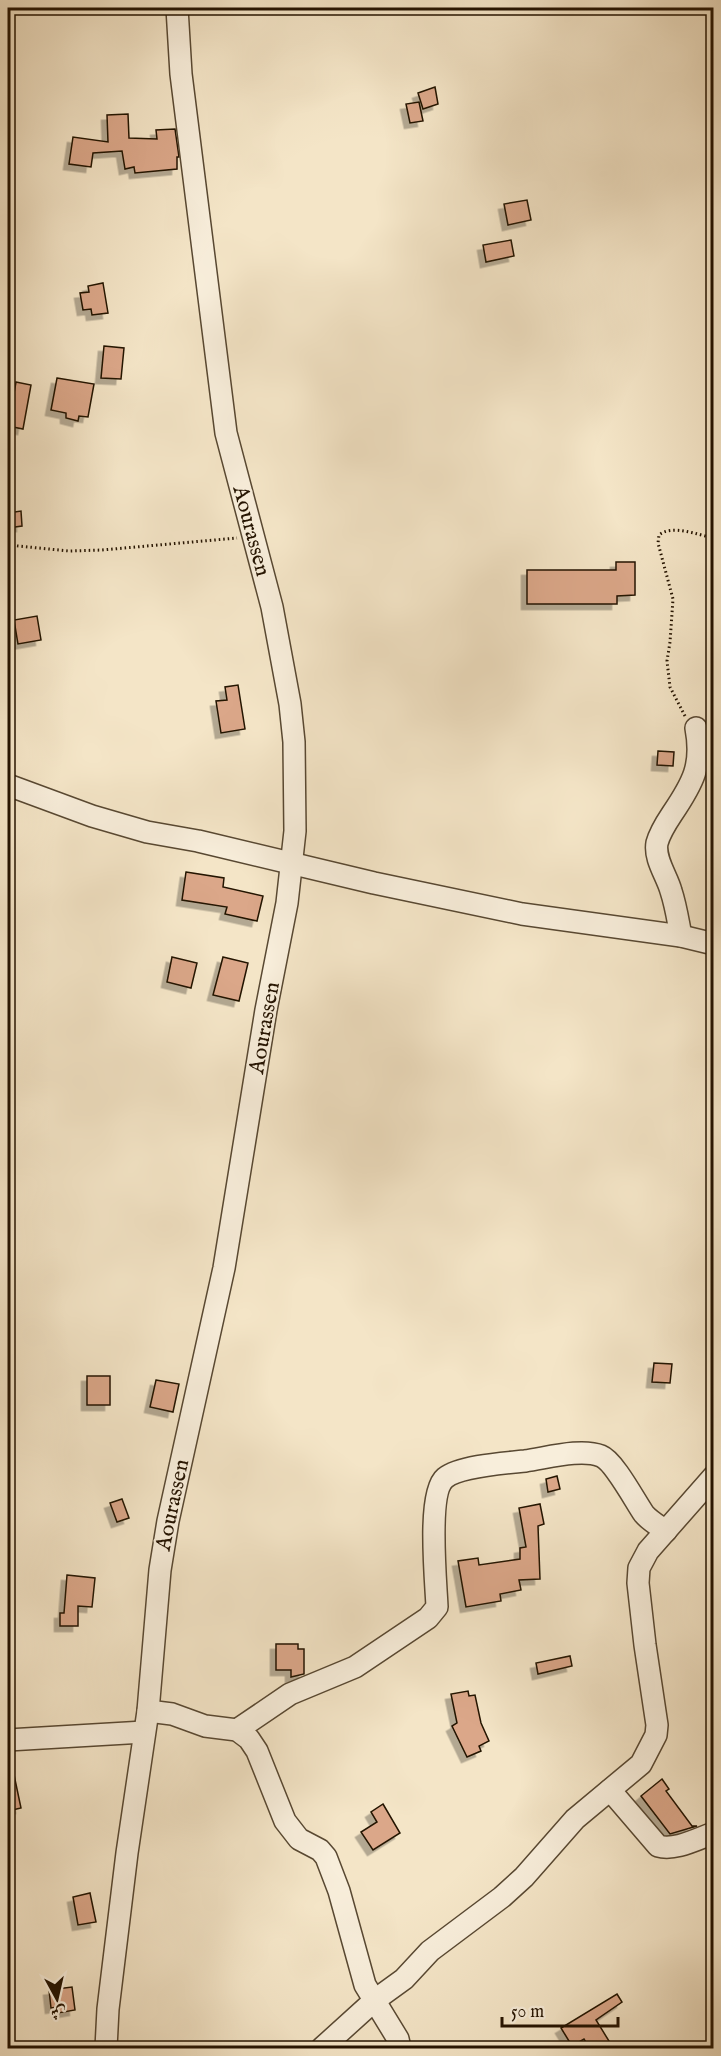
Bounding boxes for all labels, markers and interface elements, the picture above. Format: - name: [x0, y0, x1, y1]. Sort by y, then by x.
- street label: Aourassen: [225, 482, 277, 580]
- street label: Aourassen: [243, 980, 287, 1077]
- street label: Aourassen: [149, 1456, 196, 1554]
- north arrow: [27, 1969, 87, 2029]
- scale bar: [502, 1990, 618, 2028]
- text: ش: [50, 2001, 68, 2023]
- text: 50 m: [511, 2001, 544, 2024]

